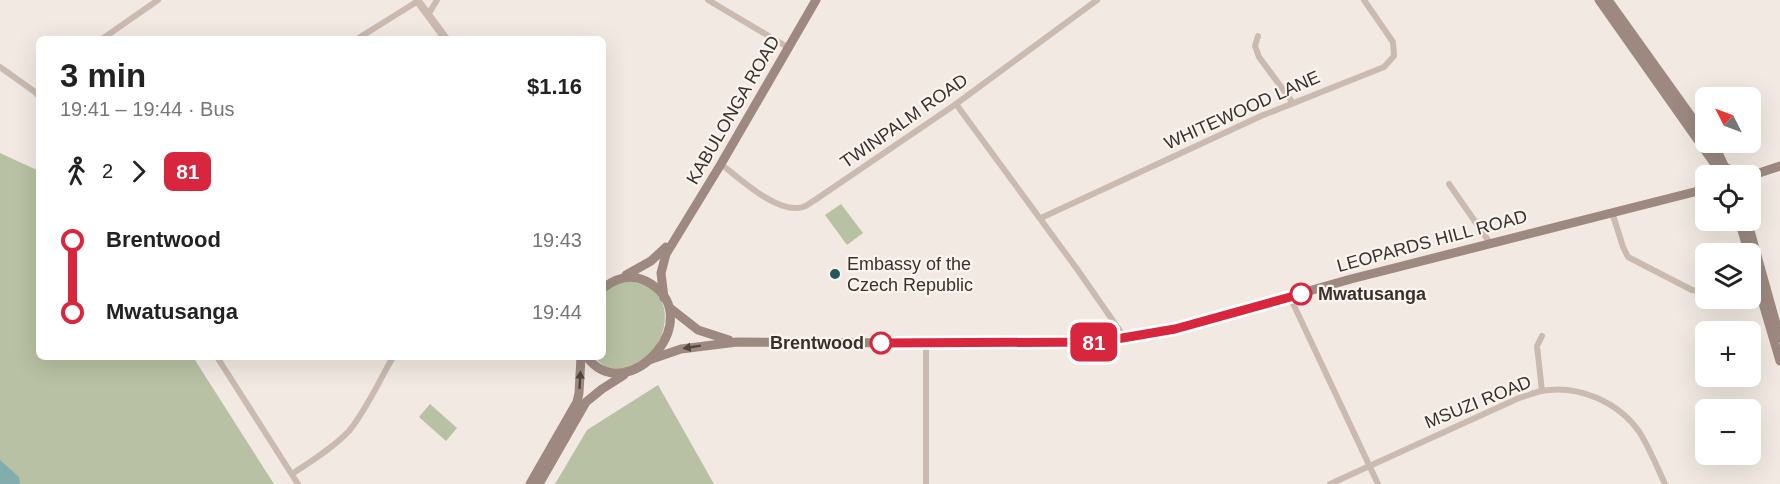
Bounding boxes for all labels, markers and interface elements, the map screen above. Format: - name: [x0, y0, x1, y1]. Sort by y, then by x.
- street label: KABULONGA ROAD: [682, 32, 784, 188]
- text: 3 min: [60, 57, 146, 94]
- street label: WHITEWOOD LANE: [1161, 67, 1323, 153]
- street label: TWINPALM ROAD: [837, 70, 971, 172]
- text: $1.16: [527, 74, 582, 99]
- north arrow: [1695, 87, 1761, 153]
- map controls: [1695, 87, 1761, 465]
- text: 19:41 – 19:44 · Bus: [60, 98, 235, 120]
- icon: walk: [60, 155, 93, 188]
- icon: forward: [122, 155, 155, 188]
- text: 2: [102, 160, 113, 182]
- text: 81: [176, 160, 199, 183]
- button: locate: [1695, 165, 1761, 231]
- street label: LEOPARDS HILL ROAD: [1335, 206, 1529, 276]
- text: Brentwood: [106, 227, 221, 252]
- text: 19:43: [532, 229, 582, 251]
- button: layers: [1695, 243, 1761, 309]
- place label: Embassy of the Czech Republic: [847, 254, 973, 295]
- marker: Embassy of the Czech Republic: [828, 267, 842, 281]
- marker: Mwatusanga: [1290, 283, 1312, 305]
- place label: Mwatusanga: [1318, 284, 1427, 304]
- text: Mwatusanga: [106, 299, 238, 324]
- text: 19:44: [532, 301, 582, 323]
- button: +: [1695, 321, 1761, 387]
- line badge: 81: [1067, 322, 1121, 362]
- text: 81: [1082, 331, 1106, 354]
- marker: Brentwood: [870, 332, 892, 354]
- place label: Brentwood: [770, 333, 864, 353]
- one-way arrow: [682, 343, 701, 352]
- one-way arrow: [575, 370, 584, 389]
- street label: MSUZI ROAD: [1422, 372, 1534, 432]
- button: −: [1695, 399, 1761, 465]

